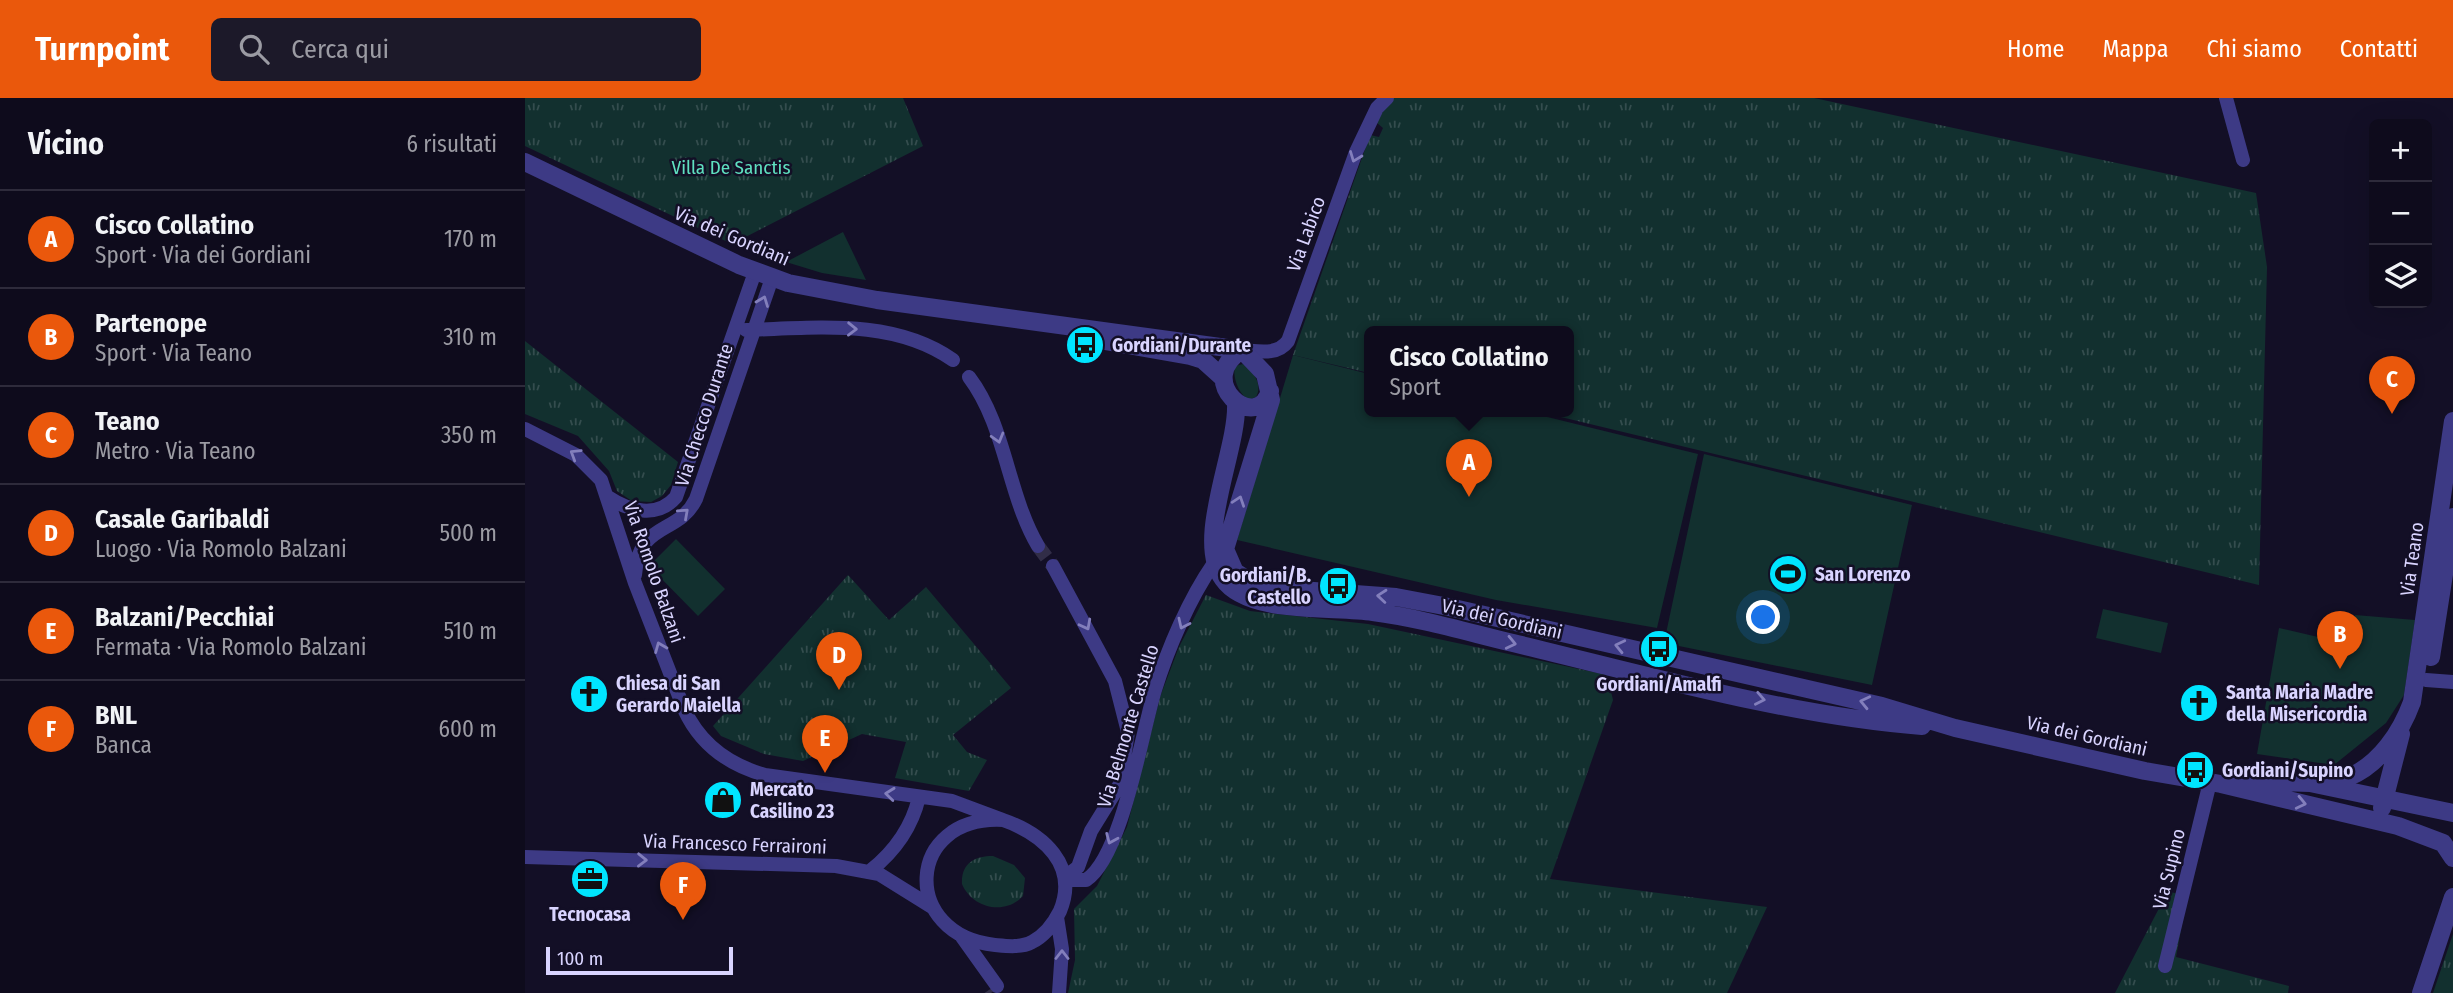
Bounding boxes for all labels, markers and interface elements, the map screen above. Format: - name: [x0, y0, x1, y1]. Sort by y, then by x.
- search box: [211, 18, 701, 81]
- text: Turnpoint: [35, 29, 169, 69]
- icon: search: [235, 30, 273, 68]
- text: Cerca qui: [291, 34, 389, 65]
- text: Home: [2007, 35, 2064, 63]
- text: Mappa: [2102, 35, 2168, 63]
- text: Chi siamo: [2206, 35, 2302, 63]
- text: Contatti: [2340, 35, 2418, 63]
- map controls: [2369, 119, 2432, 308]
- button: +: [2369, 119, 2432, 182]
- text: Vicino: [28, 126, 104, 162]
- text: 6 risultati: [406, 130, 497, 158]
- one-way arrow: [1349, 151, 1363, 163]
- park label: Villa De Sanctis: [671, 156, 791, 179]
- button: −: [2369, 182, 2432, 245]
- street label: Via Labico: [1282, 193, 1330, 275]
- street label: Via dei Gordiani: [671, 201, 793, 271]
- text: Cisco Collatino: [95, 210, 254, 241]
- text: A: [45, 225, 57, 253]
- text: 170 m: [444, 225, 497, 253]
- text: Sport · Via dei Gordiani: [95, 241, 311, 269]
- button: layers: [2369, 245, 2432, 308]
- one-way arrow: [754, 296, 768, 308]
- text: Partenope: [95, 308, 207, 339]
- one-way arrow: [847, 322, 858, 337]
- text: B: [45, 323, 57, 351]
- text: 310 m: [443, 323, 497, 351]
- bus stop icon: Gordiani/Durante: [1064, 324, 1106, 366]
- popup: [1364, 326, 1574, 417]
- place label: Gordiani/Durante: [1112, 334, 1252, 357]
- text: Sport · Via Teano: [95, 339, 252, 367]
- street label: Via Checco Durante: [670, 341, 738, 489]
- text: Cisco Collatino: [1389, 342, 1549, 373]
- pin: C: [2369, 356, 2415, 414]
- text: Sport: [1389, 373, 1441, 401]
- text: Teano: [95, 406, 160, 437]
- text: C: [45, 421, 57, 449]
- text: 350 m: [441, 421, 497, 449]
- one-way arrow: [990, 432, 1005, 444]
- text: Metro · Via Teano: [95, 437, 256, 465]
- pin: A: [1446, 439, 1492, 497]
- one-way arrow: [569, 450, 582, 463]
- one-way arrow: [1231, 495, 1245, 507]
- street label: Via Romolo Balzani: [619, 498, 689, 646]
- text: Casale Garibaldi: [95, 504, 270, 535]
- one-way arrow: [676, 509, 689, 521]
- text: D: [44, 519, 58, 547]
- text: 500 m: [439, 519, 497, 547]
- street label: Via Teano: [2395, 520, 2429, 598]
- text: Luogo · Via Romolo Balzani: [95, 535, 347, 563]
- sports icon: San Lorenzo: [1767, 553, 1809, 595]
- place label: San Lorenzo: [1815, 563, 1911, 586]
- place label: Gordiani/B. Castello: [1220, 564, 1311, 609]
- bus stop icon: Gordiani/B. Castello: [1317, 565, 1359, 607]
- one-way arrow: [1376, 589, 1387, 604]
- street label: Via dei Gordiani: [1439, 594, 1565, 644]
- your location: [1746, 600, 1780, 634]
- text: Balzani/Pecchiai: [95, 602, 274, 633]
- pin: B: [2317, 611, 2363, 669]
- text: E: [46, 617, 56, 645]
- text: 510 m: [444, 617, 497, 645]
- one-way arrow: [1177, 617, 1191, 629]
- one-way arrow: [1078, 618, 1092, 630]
- bus stop icon: Gordiani/Amalfi: [1638, 628, 1680, 670]
- pin: D: [816, 632, 862, 690]
- text: Fermata · Via Romolo Balzani: [95, 633, 367, 661]
- one-way arrow: [1505, 634, 1517, 649]
- one-way arrow: [1614, 640, 1626, 654]
- one-way arrow: [654, 642, 668, 654]
- street label: Via Belmonte Castello: [1092, 642, 1164, 810]
- place label: Chiesa di San Gerardo Maiella: [616, 672, 741, 717]
- church icon: Chiesa di San Gerardo Maiella: [568, 673, 610, 715]
- place label: Gordiani/Amalfi: [1596, 673, 1722, 696]
- place label: Santa Maria Madre della Misericordia: [2226, 681, 2373, 726]
- church icon: Santa Maria Madre della Misericordia: [2178, 682, 2220, 724]
- one-way arrow: [1754, 691, 1766, 706]
- one-way arrow: [1860, 696, 1872, 711]
- text: BNL: [95, 700, 137, 731]
- street label: Via dei Gordiani: [2024, 711, 2150, 761]
- text: F: [46, 715, 56, 743]
- text: 600 m: [439, 715, 497, 743]
- pin: E: [802, 715, 848, 773]
- text: Banca: [95, 731, 152, 759]
- bus stop icon: Gordiani/Supino: [2174, 749, 2216, 791]
- place label: Gordiani/Supino: [2222, 759, 2353, 782]
- place label: Mercato Casilino 23: [750, 778, 834, 823]
- shop icon: Mercato Casilino 23: [702, 779, 744, 821]
- one-way arrow: [884, 787, 895, 802]
- one-way arrow: [2295, 794, 2307, 809]
- street label: Via Supino: [2148, 826, 2190, 912]
- street label: Via Francesco Ferraironi: [643, 829, 827, 859]
- one-way arrow: [1105, 831, 1119, 844]
- one-way arrow: [637, 852, 648, 867]
- office icon: Tecnocasa: [569, 858, 611, 900]
- pin: F: [660, 862, 706, 920]
- place label: Tecnocasa: [549, 903, 631, 926]
- scale bar: [546, 944, 733, 976]
- text: 100 m: [557, 947, 603, 970]
- one-way arrow: [1054, 949, 1070, 960]

